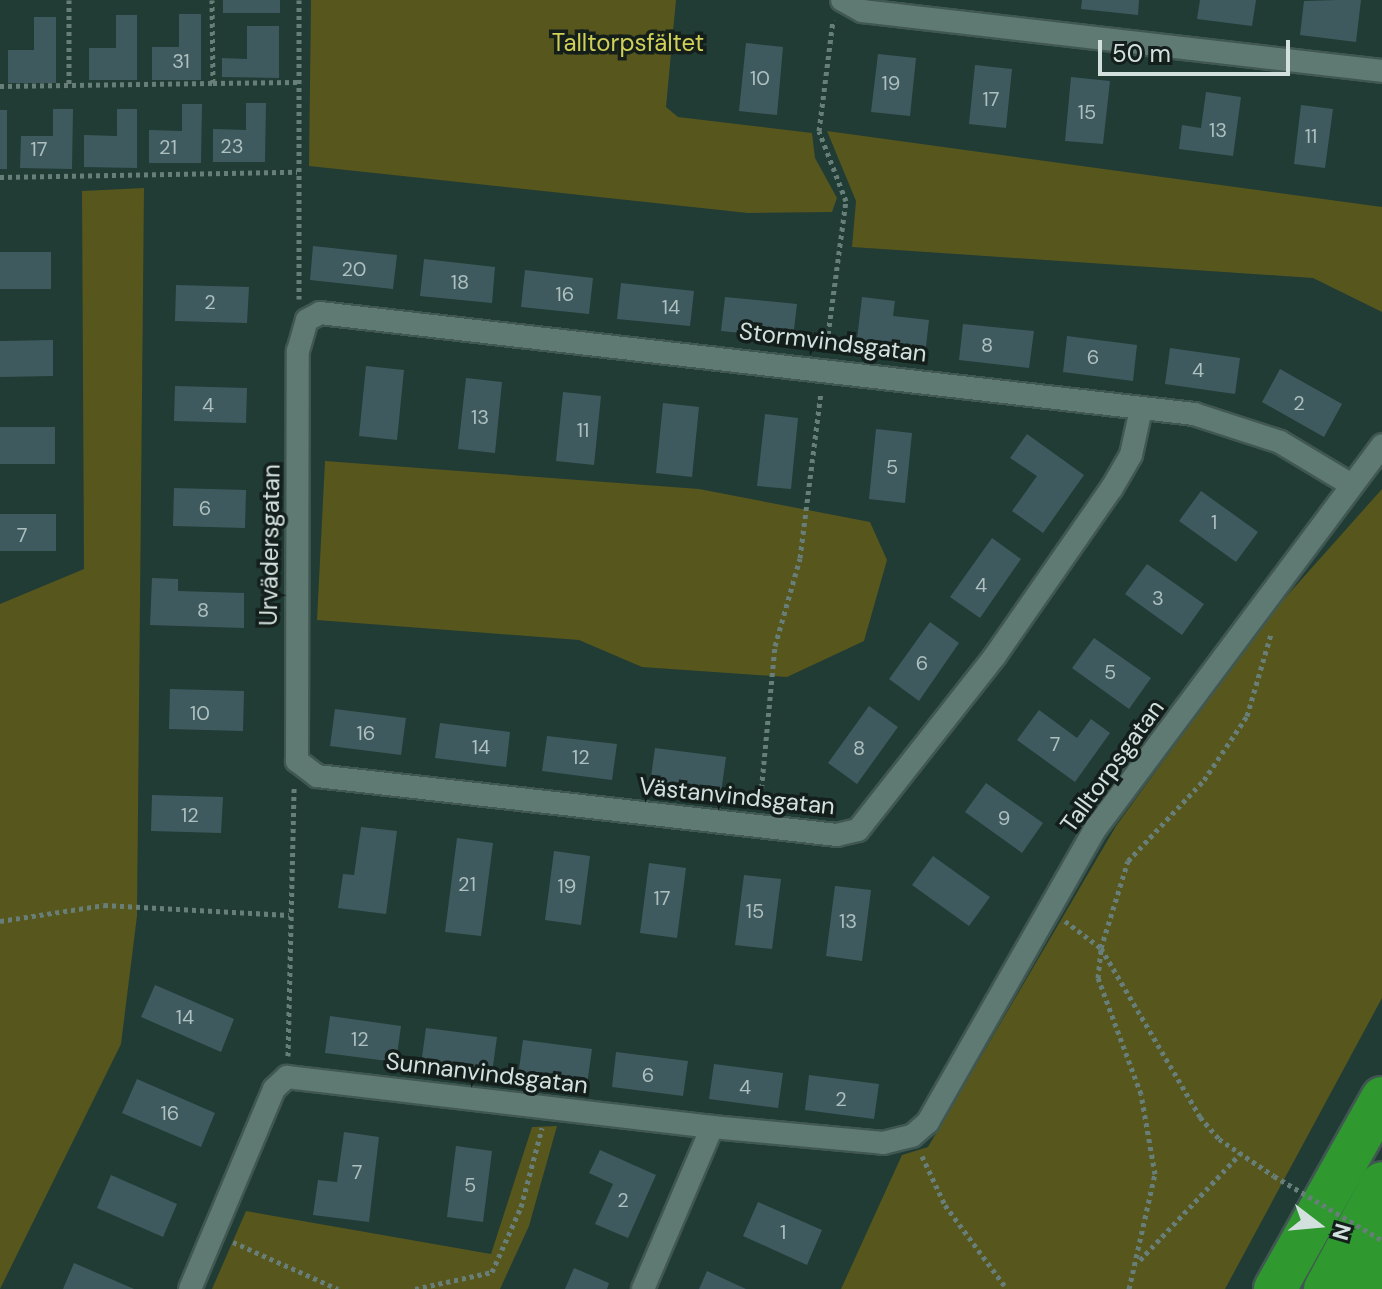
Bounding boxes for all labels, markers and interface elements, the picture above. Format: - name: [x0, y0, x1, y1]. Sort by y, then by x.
- scale bar: [1102, 24, 1294, 74]
- park label: Talltorpsfältet: [552, 29, 704, 57]
- text: 50 m: [1112, 38, 1171, 69]
- house number: 31: [172, 49, 190, 73]
- house number: 10: [750, 66, 770, 90]
- house number: 19: [882, 71, 900, 95]
- house number: 17: [983, 87, 999, 111]
- house number: 15: [1078, 100, 1096, 124]
- house number: 13: [1209, 118, 1227, 142]
- house number: 11: [1305, 124, 1317, 148]
- house number: 23: [220, 134, 244, 158]
- house number: 21: [159, 135, 177, 159]
- house number: 17: [31, 137, 47, 161]
- house number: 20: [342, 257, 366, 281]
- house number: 18: [451, 270, 469, 294]
- house number: 16: [556, 282, 574, 306]
- house number: 2: [204, 290, 216, 314]
- house number: 14: [662, 295, 680, 319]
- street label: Stormvindsgatan: [738, 316, 928, 368]
- house number: 8: [981, 333, 993, 357]
- house number: 6: [1087, 345, 1099, 369]
- house number: 4: [1192, 358, 1204, 382]
- house number: 2: [1293, 391, 1305, 415]
- house number: 4: [202, 393, 214, 417]
- house number: 13: [471, 405, 489, 429]
- house number: 11: [577, 418, 589, 442]
- house number: 5: [886, 455, 898, 479]
- street label: Urvädersgatan: [254, 464, 286, 626]
- house number: 6: [199, 496, 211, 520]
- house number: 1: [1211, 510, 1217, 534]
- house number: 7: [17, 523, 27, 547]
- house number: 4: [975, 573, 987, 597]
- house number: 3: [1152, 586, 1164, 610]
- house number: 8: [197, 598, 209, 622]
- house number: 6: [916, 651, 928, 675]
- house number: 5: [1104, 660, 1116, 684]
- street label: Talltorpsgatan: [1054, 694, 1170, 838]
- house number: 10: [190, 701, 210, 725]
- house number: 16: [357, 721, 375, 745]
- house number: 7: [1050, 732, 1060, 756]
- house number: 14: [472, 735, 490, 759]
- house number: 8: [853, 736, 865, 760]
- house number: 12: [572, 745, 590, 769]
- street label: Västanvindsgatan: [638, 771, 836, 821]
- house number: 12: [181, 803, 199, 827]
- house number: 9: [998, 806, 1010, 830]
- house number: 21: [458, 872, 476, 896]
- house number: 19: [558, 874, 576, 898]
- house number: 17: [654, 886, 670, 910]
- house number: 15: [746, 899, 764, 923]
- house number: 13: [839, 909, 857, 933]
- house number: 14: [176, 1005, 194, 1029]
- house number: 12: [351, 1027, 369, 1051]
- street label: Sunnanvindsgatan: [384, 1046, 590, 1100]
- house number: 6: [642, 1063, 654, 1087]
- house number: 4: [739, 1075, 751, 1099]
- house number: 2: [835, 1087, 847, 1111]
- house number: 16: [161, 1101, 179, 1125]
- house number: 7: [352, 1160, 362, 1184]
- house number: 5: [464, 1173, 476, 1197]
- north arrow: [1278, 1185, 1358, 1265]
- house number: 2: [617, 1188, 629, 1212]
- house number: 1: [780, 1220, 786, 1244]
- text: N: [1325, 1220, 1358, 1243]

